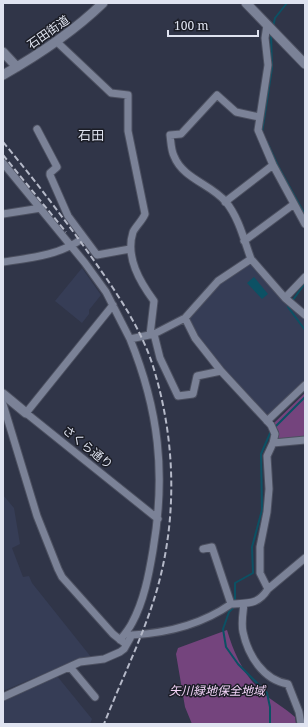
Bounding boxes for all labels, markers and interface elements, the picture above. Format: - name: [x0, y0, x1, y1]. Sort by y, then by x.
- street label: 石田街道: [23, 11, 73, 53]
- scale bar: [168, 12, 258, 38]
- text: 100 m: [174, 17, 209, 34]
- district label: 石田: [78, 126, 104, 144]
- street label: さくら通り: [59, 422, 117, 472]
- park label: 矢川緑地保全地域: [169, 682, 267, 699]

